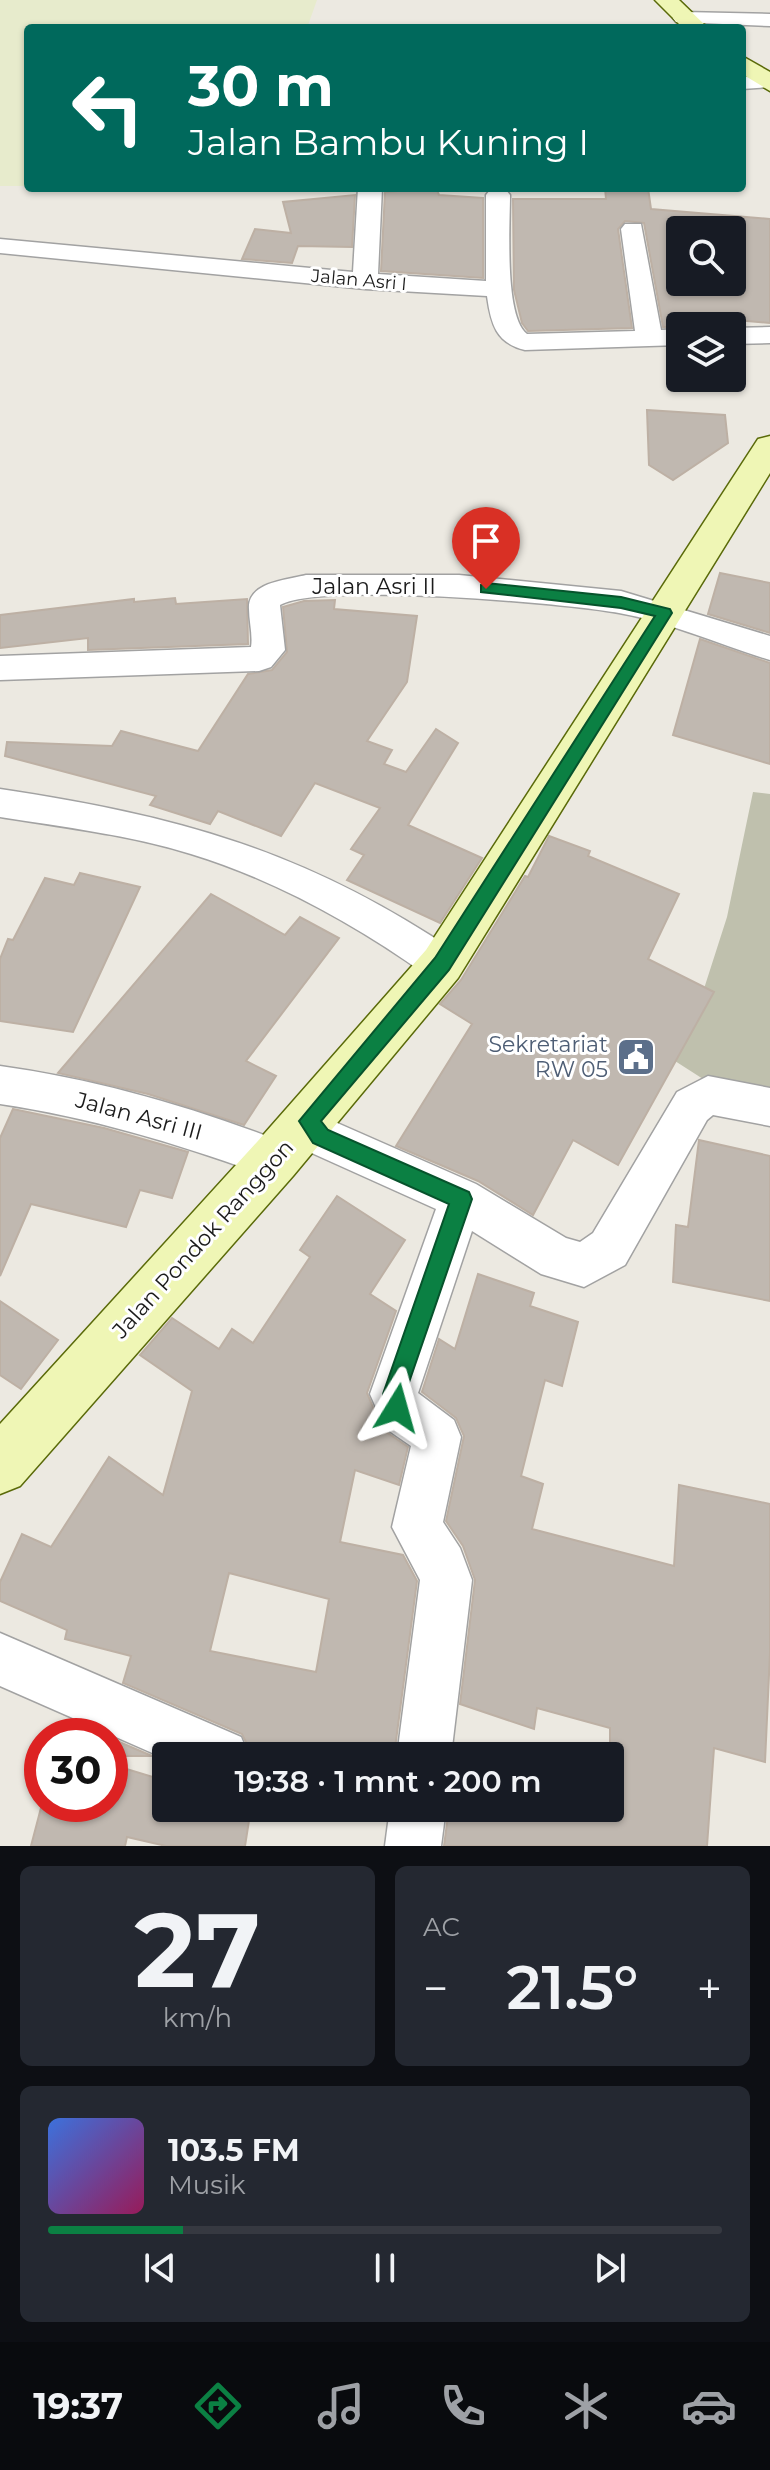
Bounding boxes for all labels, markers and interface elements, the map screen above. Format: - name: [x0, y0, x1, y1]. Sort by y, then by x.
- text: 30 m: [188, 52, 334, 120]
- icon: left: [56, 56, 160, 160]
- text: Jalan Bambu Kuning I: [188, 120, 589, 164]
- map controls: [666, 216, 746, 392]
- button: search: [666, 216, 746, 296]
- street label: Jalan Asri I: [309, 265, 408, 295]
- button: layers: [666, 312, 746, 392]
- pin: [452, 507, 520, 589]
- icon: arrive: [464, 519, 508, 563]
- street label: Jalan Asri II: [311, 573, 436, 600]
- place label: Sekretariat RW 05: [488, 1031, 608, 1083]
- public building icon: Sekretariat RW 05: [615, 1036, 657, 1078]
- street label: Jalan Asri III: [72, 1086, 205, 1146]
- street label: Jalan Pondok Ranggon: [106, 1134, 299, 1345]
- position arrow: [355, 1366, 439, 1450]
- speed limit sign: 30: [24, 1718, 128, 1822]
- text: 19:38 · 1 mnt · 200 m: [234, 1763, 542, 1800]
- text: 27: [135, 1886, 260, 2013]
- text: AC: [423, 1911, 460, 1943]
- text: 21.5°: [506, 1951, 639, 2024]
- text: −: [423, 1961, 448, 2015]
- text: +: [697, 1961, 722, 2015]
- text: km/h: [163, 2002, 232, 2034]
- text: 103.5 FM: [168, 2132, 300, 2169]
- text: Musik: [168, 2169, 246, 2201]
- icon: previous: [138, 2246, 182, 2290]
- icon: pause: [363, 2246, 407, 2290]
- icon: next: [588, 2246, 632, 2290]
- icon: directions: [190, 2378, 246, 2434]
- icon: music: [313, 2378, 369, 2434]
- icon: phone: [435, 2378, 491, 2434]
- icon: climate: [558, 2378, 614, 2434]
- icon: car: [681, 2378, 737, 2434]
- text: 19:37: [33, 2384, 123, 2428]

